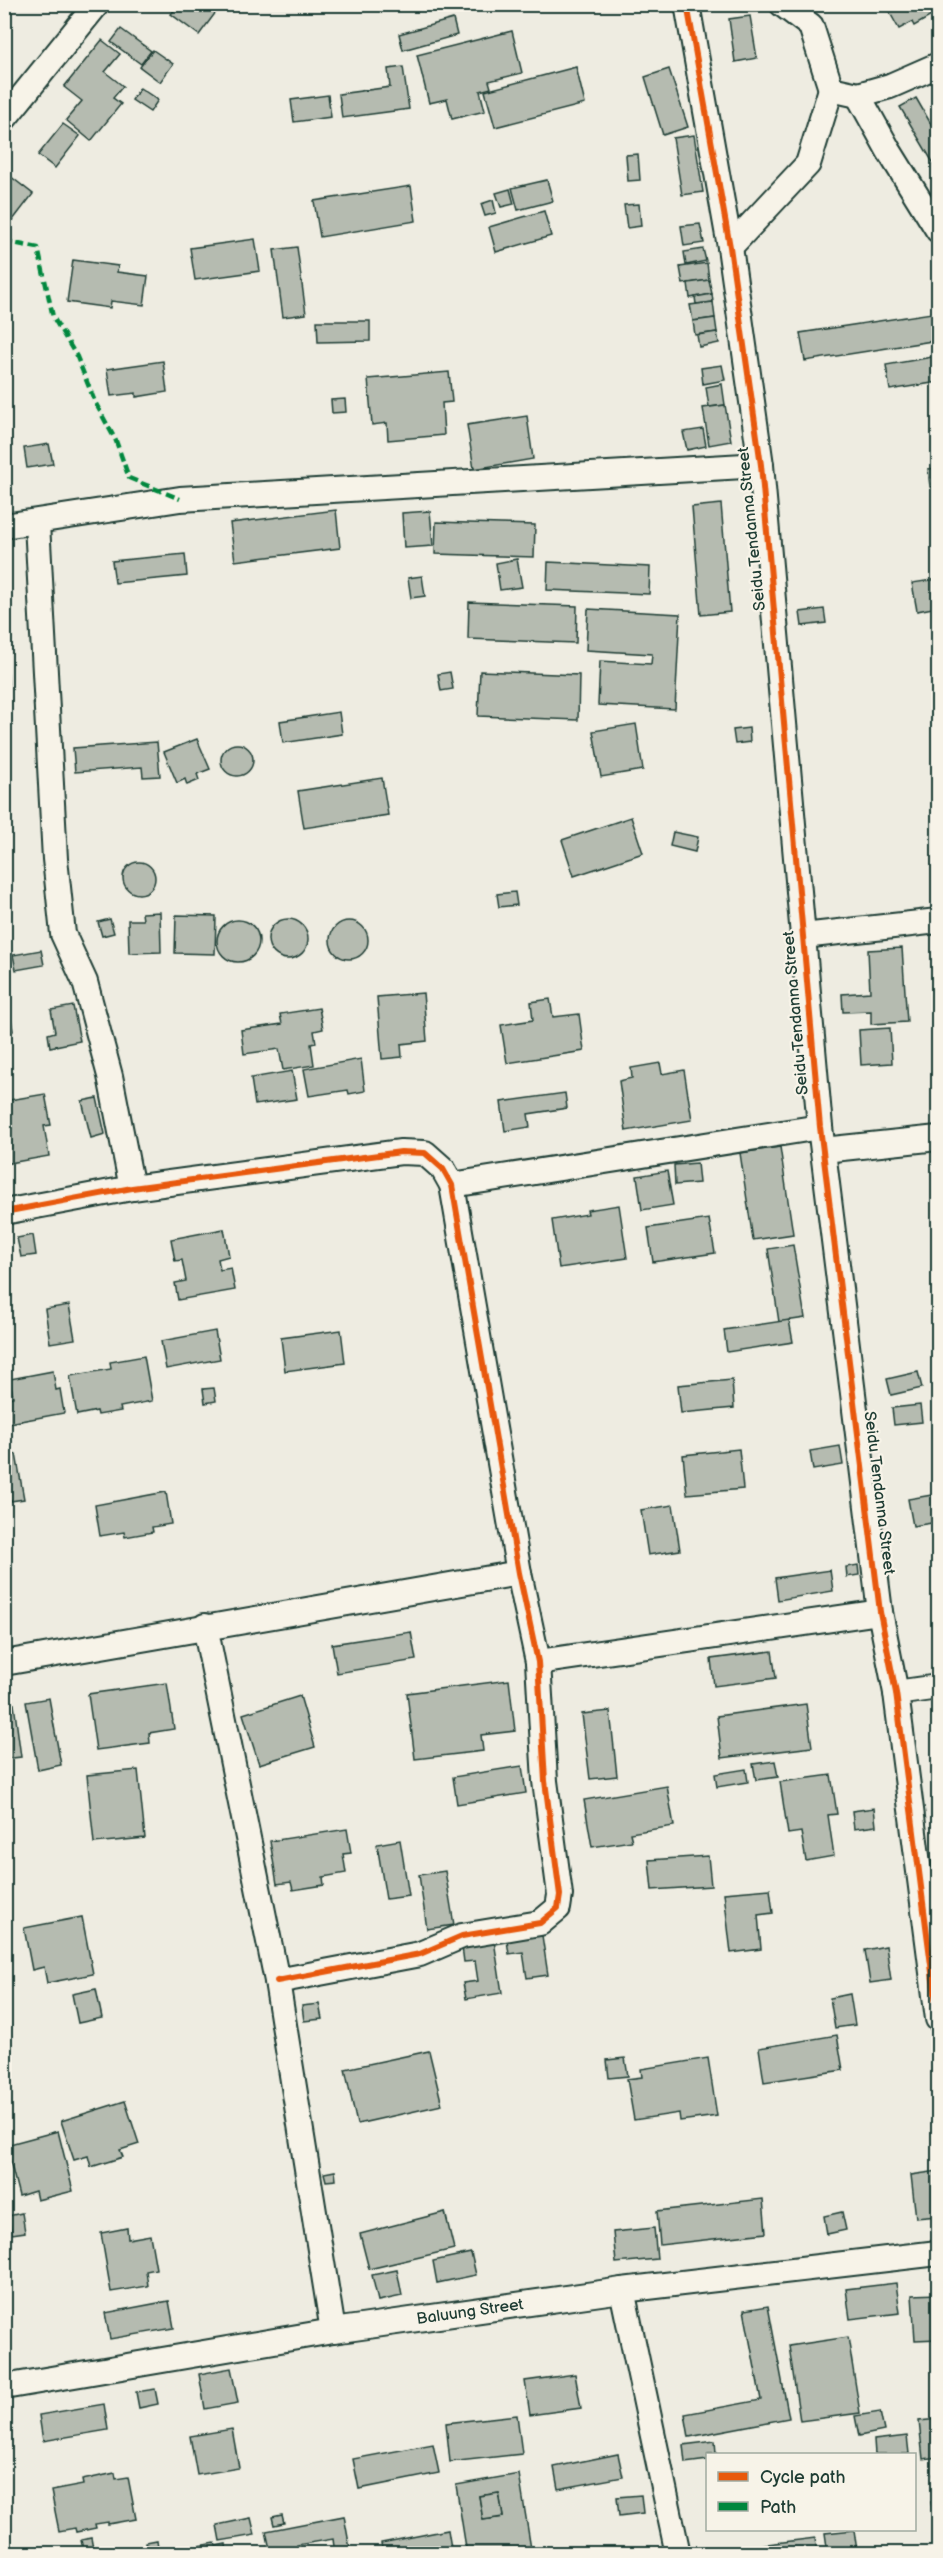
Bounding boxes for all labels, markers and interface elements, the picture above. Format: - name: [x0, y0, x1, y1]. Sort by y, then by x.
- street label: Seidu Tendanna Street: [734, 446, 770, 612]
- street label: Seidu Tendanna Street: [779, 930, 813, 1096]
- street label: Seidu Tendanna Street: [860, 1410, 898, 1576]
- street label: Baluung Street: [415, 2295, 525, 2329]
- legend: [706, 2453, 916, 2531]
- text: Cycle path: [760, 2467, 846, 2488]
- text: Path: [760, 2497, 796, 2518]

